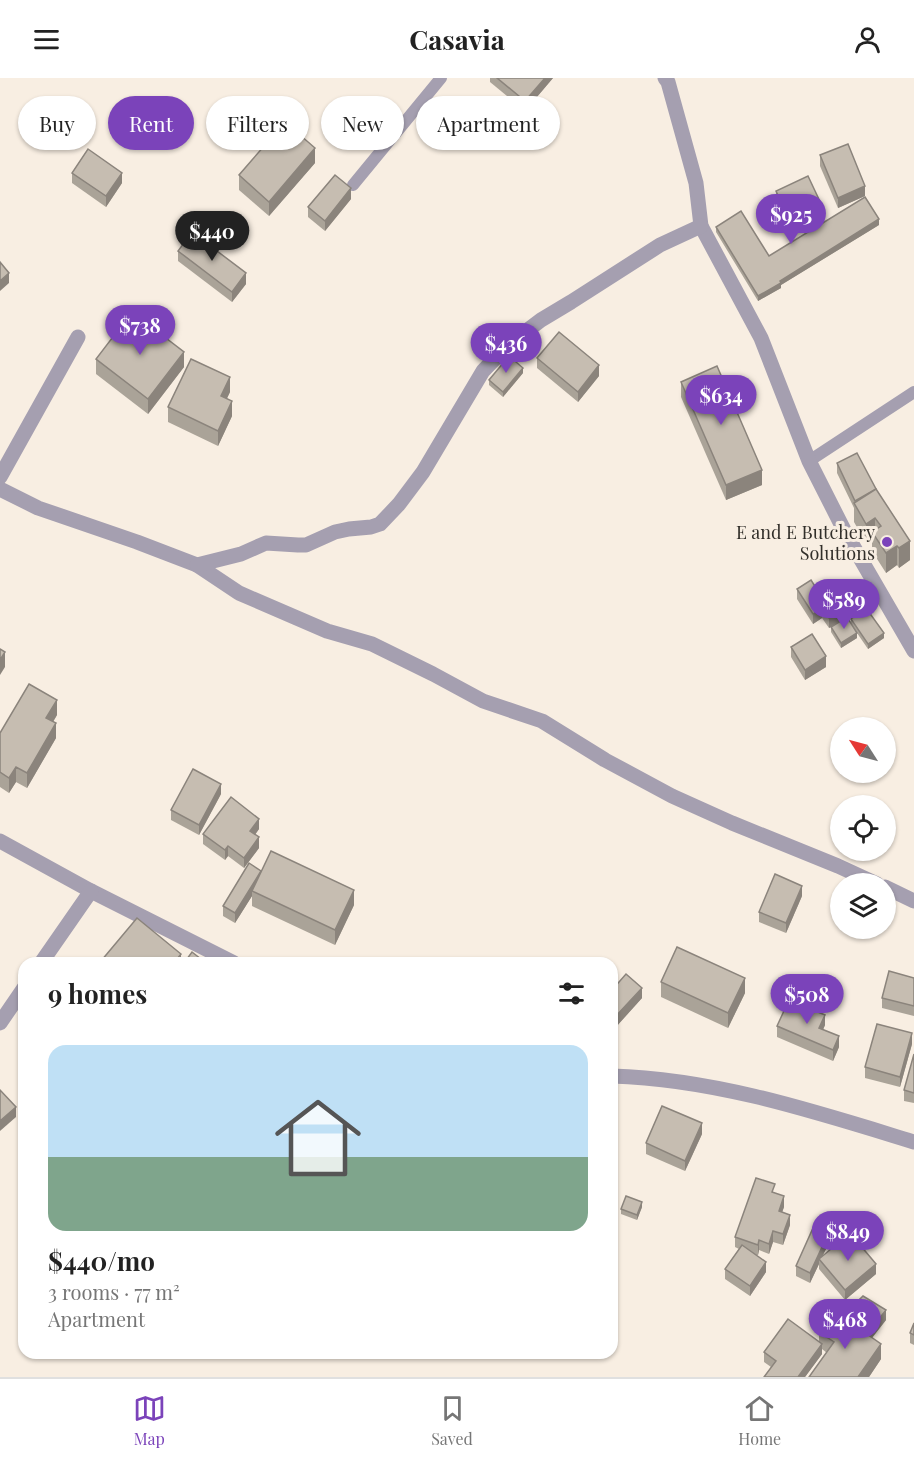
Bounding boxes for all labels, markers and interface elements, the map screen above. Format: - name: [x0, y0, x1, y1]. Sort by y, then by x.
- text: Casavia: [409, 21, 505, 57]
- icon: menu: [30, 23, 63, 56]
- icon: person: [851, 23, 884, 56]
- chip: Buy: [18, 96, 96, 150]
- chip: Rent: [108, 96, 194, 150]
- chip: Filters: [206, 96, 309, 150]
- chip: New: [321, 96, 404, 150]
- chip: Apartment: [416, 96, 560, 150]
- pin: $925: [755, 194, 827, 245]
- text: $925: [770, 200, 812, 227]
- pin: $440: [176, 211, 248, 262]
- text: $440: [189, 217, 235, 244]
- pin: $738: [104, 305, 176, 356]
- text: $738: [119, 311, 161, 338]
- pin: $436: [470, 323, 542, 374]
- text: $436: [485, 329, 527, 356]
- pin: $634: [685, 375, 757, 426]
- text: $634: [699, 381, 743, 408]
- place label: E and E Butchery Solutions: [736, 520, 875, 565]
- marker: E and E Butchery Solutions: [880, 535, 894, 549]
- pin: $589: [808, 579, 880, 630]
- text: $589: [823, 585, 865, 612]
- north arrow: [830, 717, 896, 783]
- map controls: [830, 717, 896, 939]
- button: locate: [830, 795, 896, 861]
- button: layers: [830, 873, 896, 939]
- pin: $508: [771, 974, 843, 1025]
- text: 9 homes: [48, 976, 147, 1011]
- icon: filters: [555, 977, 588, 1010]
- text: $508: [785, 980, 829, 1007]
- icon: home: [264, 1084, 372, 1192]
- pin: $849: [812, 1211, 884, 1262]
- text: $849: [826, 1217, 870, 1244]
- text: $440/mo: [48, 1243, 155, 1278]
- text: 3 rooms · 77 m²: [48, 1278, 180, 1305]
- pin: $468: [809, 1299, 881, 1350]
- text: Apartment: [48, 1305, 145, 1332]
- text: $468: [823, 1305, 867, 1332]
- tab: Map: [133, 1392, 166, 1449]
- tab: Saved: [431, 1392, 473, 1449]
- tab: Home: [738, 1392, 781, 1449]

